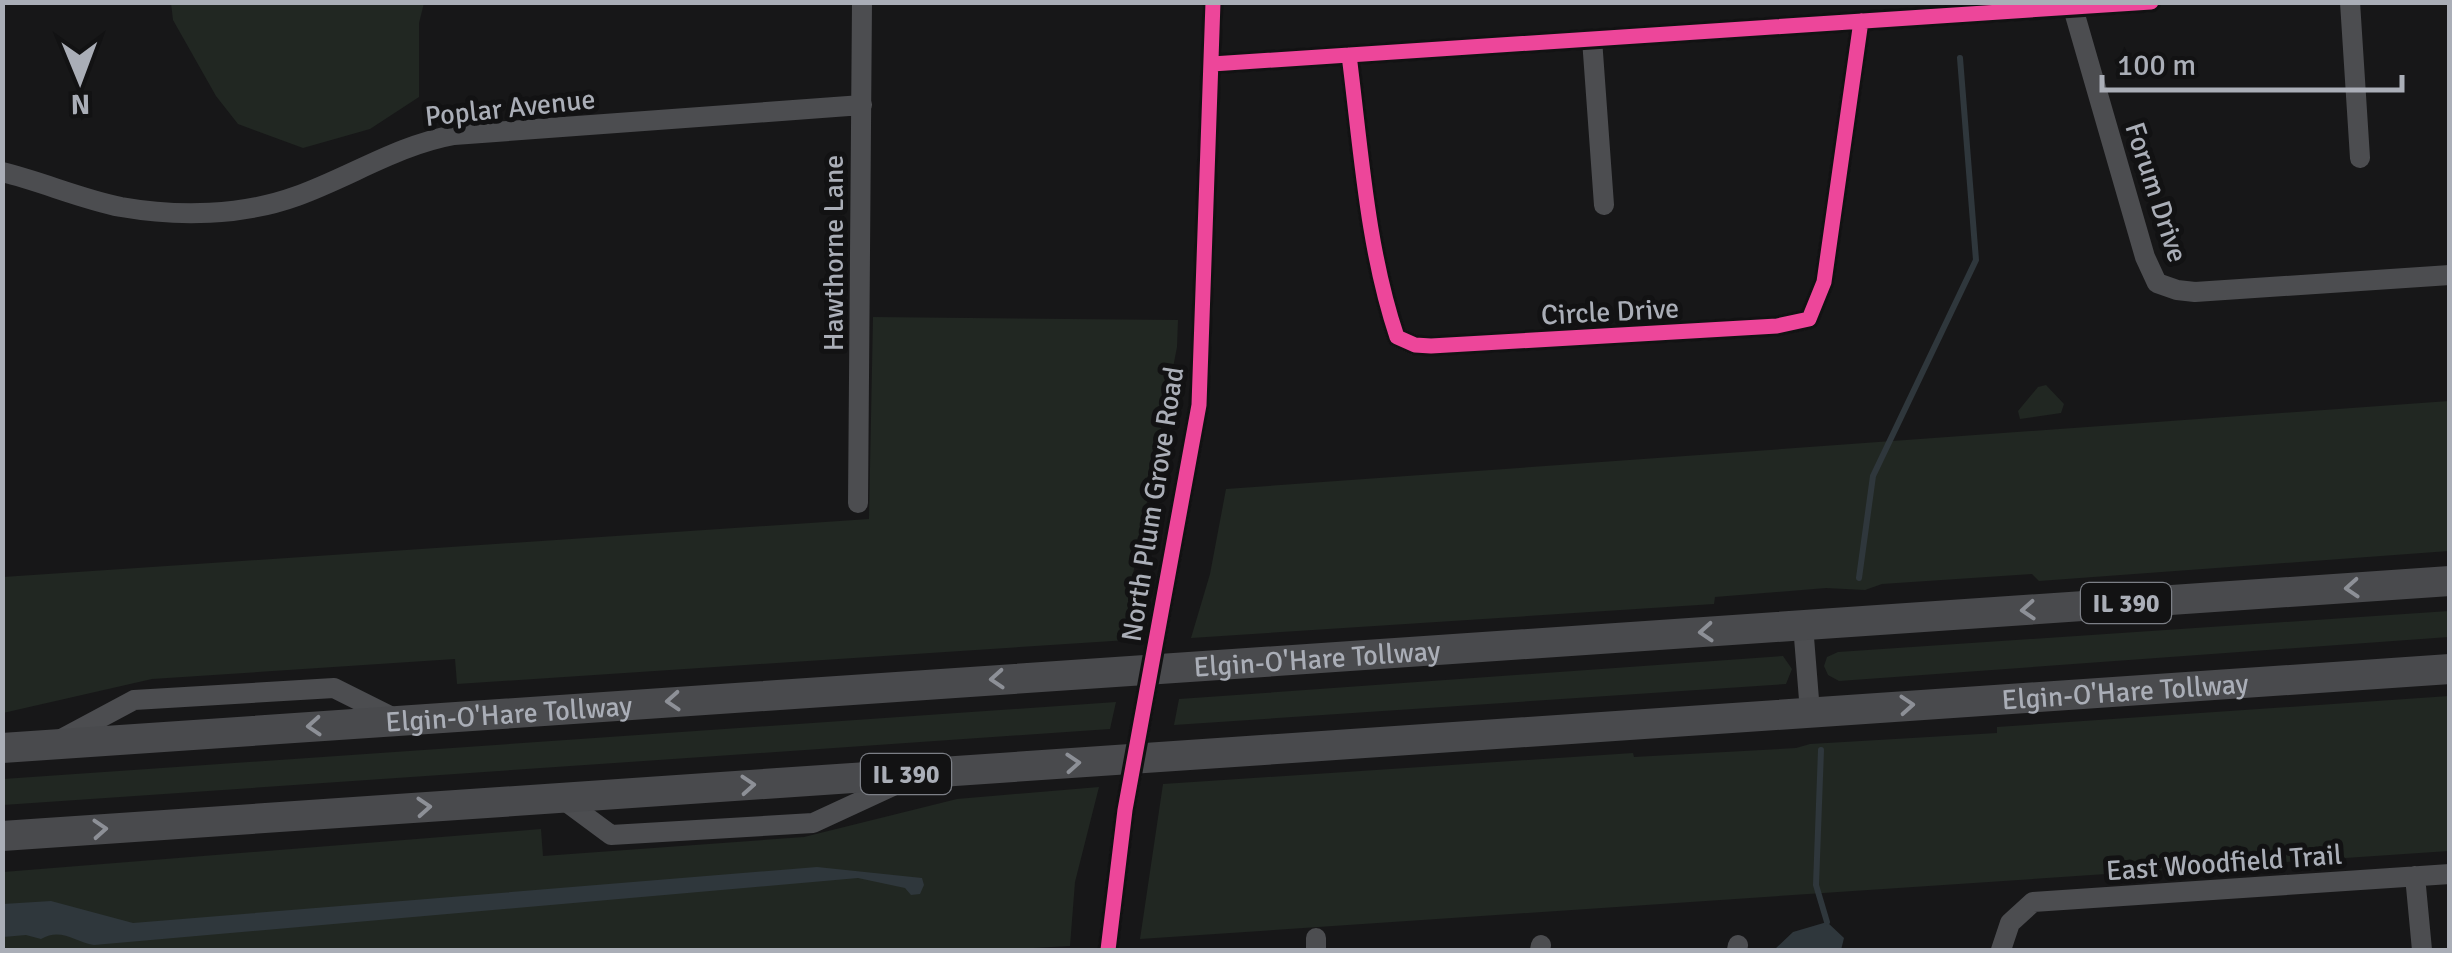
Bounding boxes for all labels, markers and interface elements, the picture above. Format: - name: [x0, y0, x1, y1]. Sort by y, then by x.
- north arrow: [30, 30, 130, 130]
- scale bar: [2102, 30, 2402, 92]
- text: 100 m: [2117, 47, 2196, 84]
- street label: Poplar Avenue: [423, 82, 597, 134]
- text: N: [70, 87, 90, 121]
- street label: Forum Drive: [2117, 118, 2195, 267]
- street label: Hawthorne Lane: [817, 155, 851, 351]
- street label: Circle Drive: [1540, 291, 1680, 333]
- street label: North Plum Grove Road: [1114, 364, 1192, 644]
- one-way arrow: [2344, 576, 2360, 598]
- road number: IL 390: [2081, 583, 2171, 623]
- one-way arrow: [2020, 599, 2036, 620]
- one-way arrow: [1697, 621, 1713, 642]
- street label: Elgin-O'Hare Tollway: [1192, 634, 1442, 685]
- street label: Elgin-O'Hare Tollway: [2001, 667, 2250, 718]
- one-way arrow: [989, 668, 1005, 689]
- street label: Elgin-O'Hare Tollway: [384, 689, 633, 740]
- one-way arrow: [665, 690, 681, 711]
- one-way arrow: [1899, 695, 1915, 717]
- one-way arrow: [305, 715, 321, 736]
- one-way arrow: [1065, 753, 1081, 774]
- road number: IL 390: [861, 754, 951, 794]
- one-way arrow: [741, 775, 757, 796]
- one-way arrow: [416, 797, 432, 818]
- one-way arrow: [92, 819, 108, 840]
- street label: East Woodfield Trail: [2105, 838, 2343, 888]

